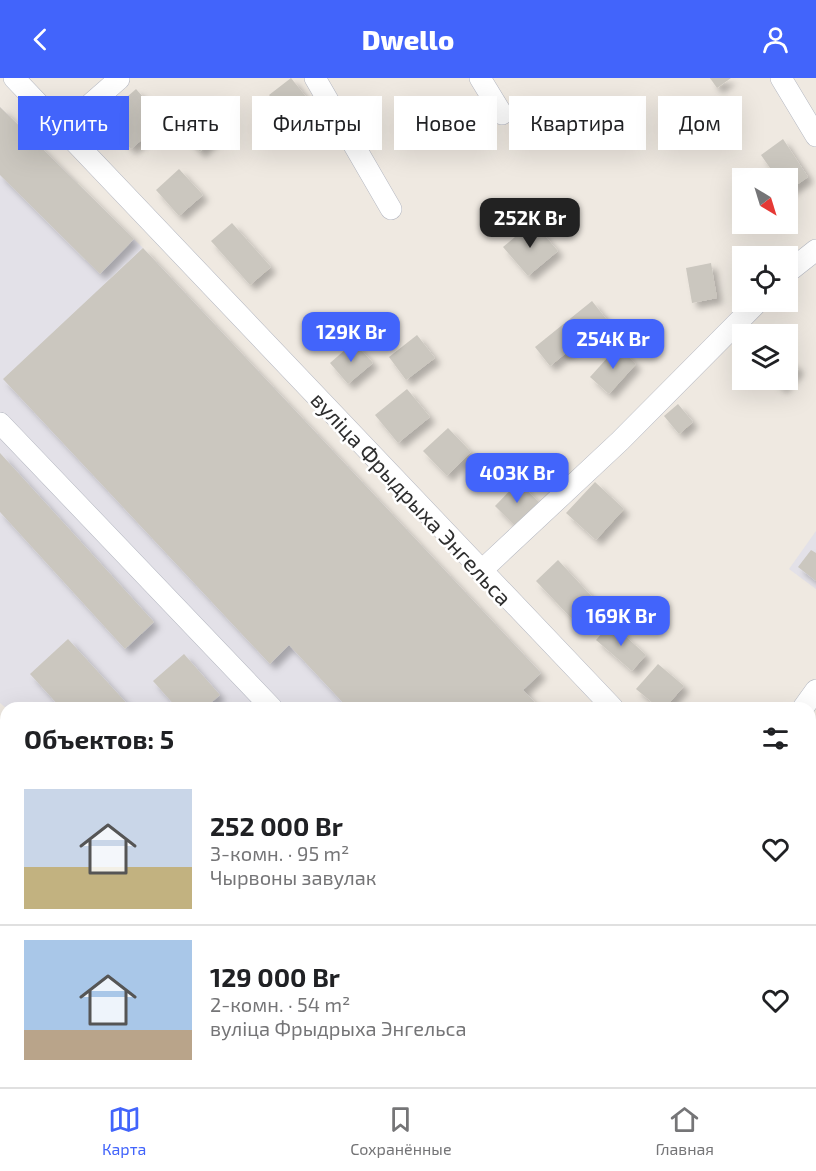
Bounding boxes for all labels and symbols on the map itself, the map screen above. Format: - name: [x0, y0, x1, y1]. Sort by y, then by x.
- north arrow: [732, 168, 798, 234]
- pin: 252K Br: [475, 198, 585, 249]
- pin: 129K Br: [296, 312, 406, 363]
- pin: 254K Br: [558, 319, 668, 370]
- street label: вуліца Фрыдрыха Энгельса: [306, 386, 518, 611]
- pin: 403K Br: [462, 453, 572, 504]
- pin: 169K Br: [566, 596, 676, 647]

